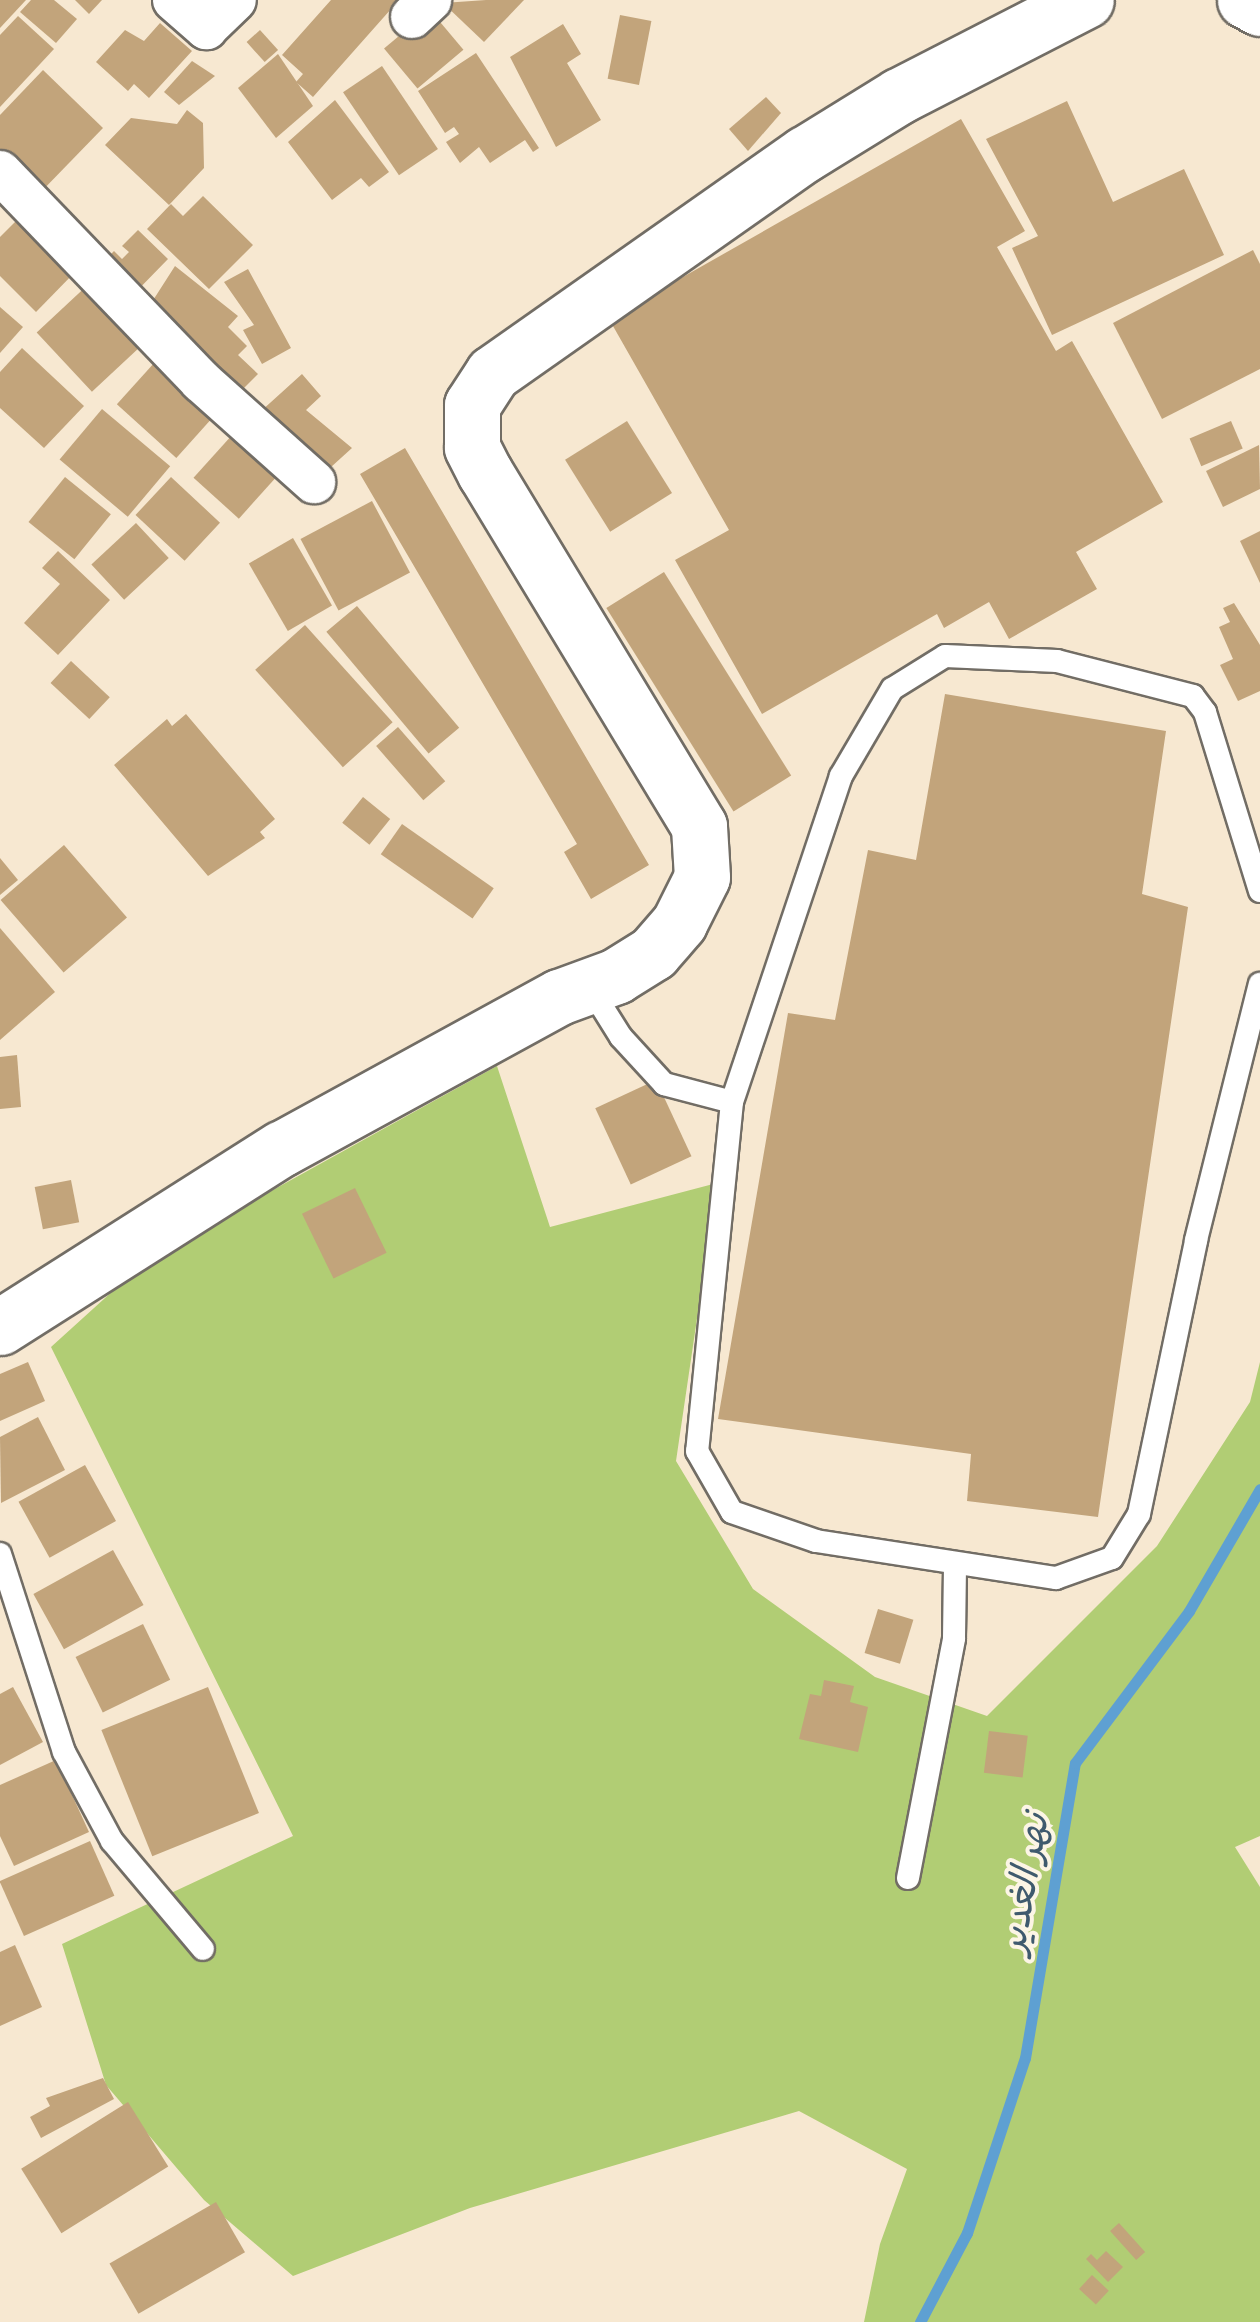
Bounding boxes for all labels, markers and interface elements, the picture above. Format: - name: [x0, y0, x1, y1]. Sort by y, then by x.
- water label: نهر الغدير: [989, 1810, 1059, 1956]

